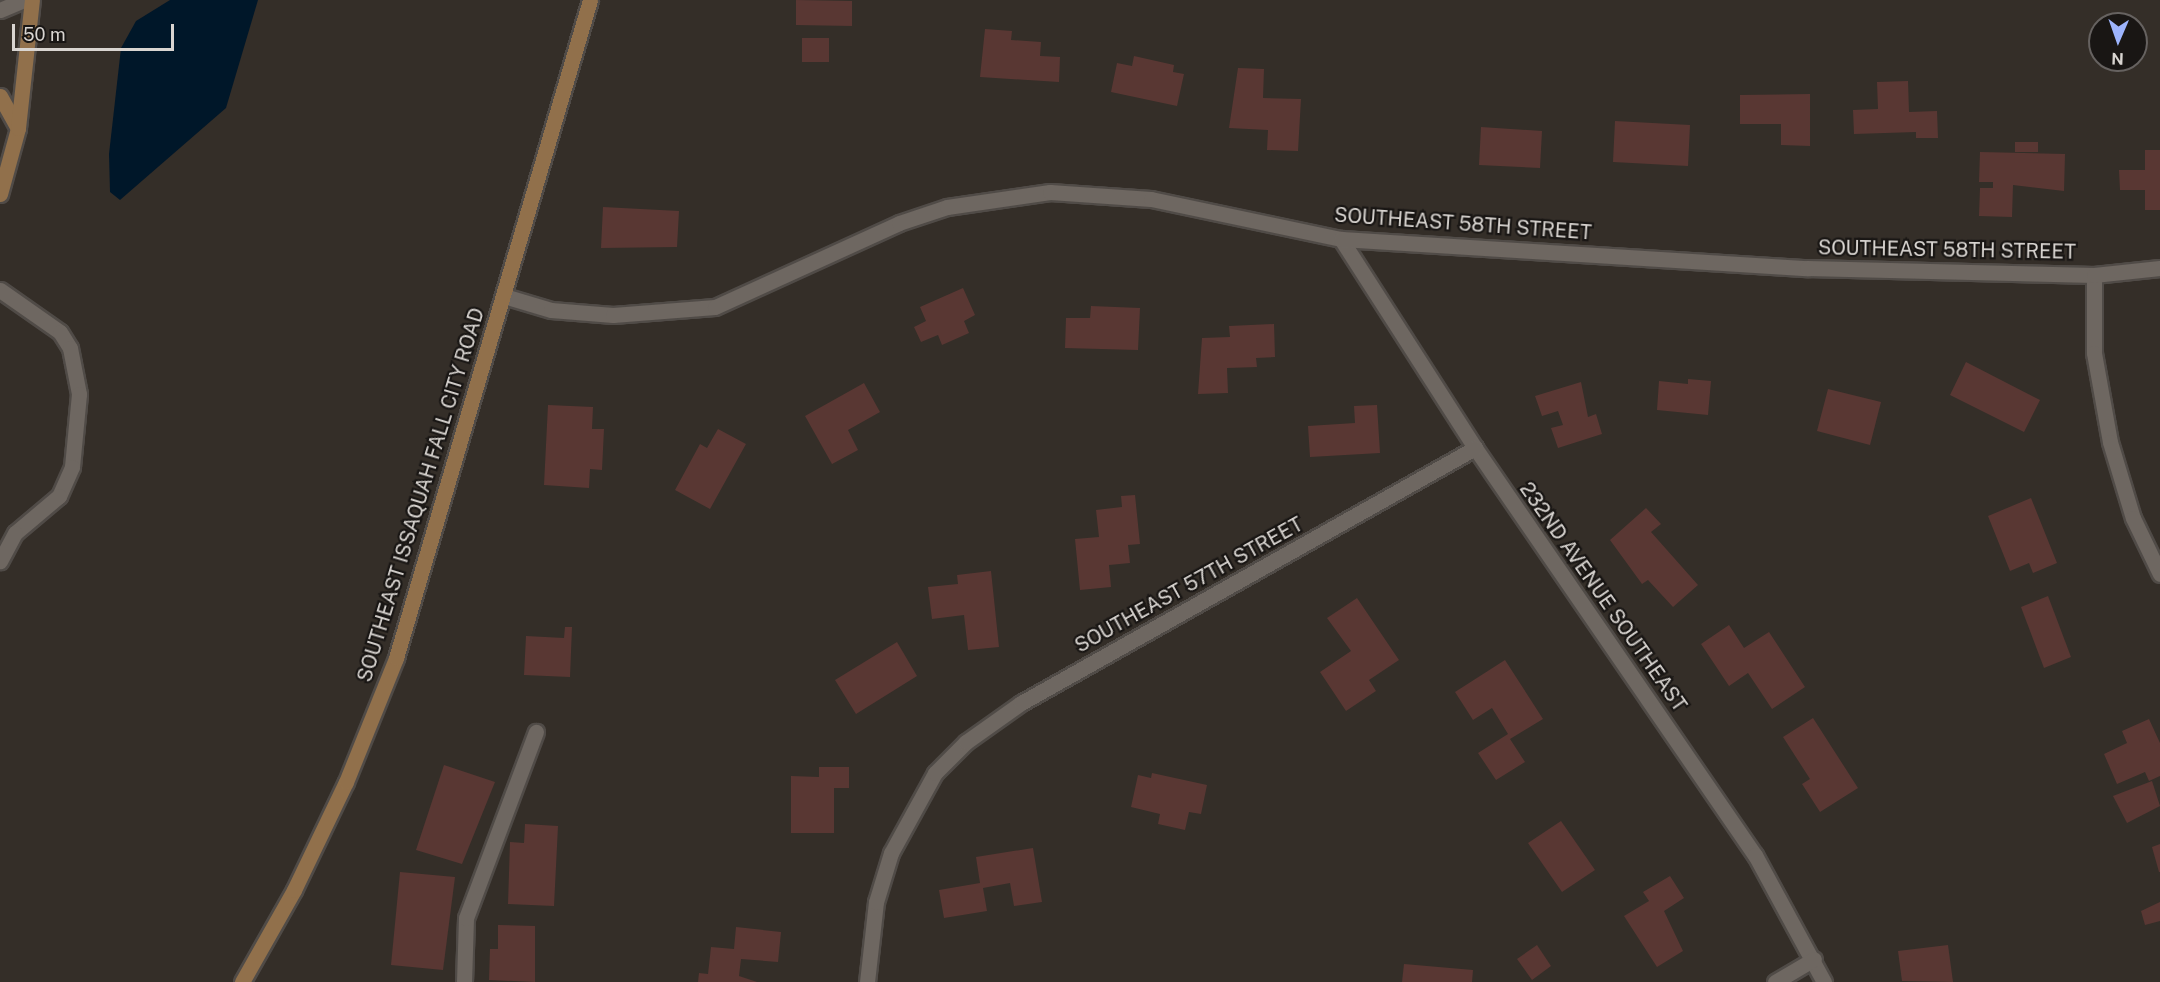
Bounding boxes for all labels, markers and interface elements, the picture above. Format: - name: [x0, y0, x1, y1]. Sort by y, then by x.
- scale bar: [15, 12, 177, 50]
- north arrow: [2088, 12, 2148, 72]
- text: 50 m: [23, 24, 66, 45]
- text: N: [2111, 49, 2124, 68]
- street label: SOUTHEAST 58TH STREET: [1333, 203, 1593, 245]
- street label: SOUTHEAST 58TH STREET: [1818, 236, 2076, 264]
- street label: SOUTHEAST ISSAQUAH FALL CITY ROAD: [352, 305, 490, 685]
- street label: 232ND AVENUE SOUTHEAST: [1515, 478, 1691, 716]
- street label: SOUTHEAST 57TH STREET: [1071, 512, 1307, 658]

